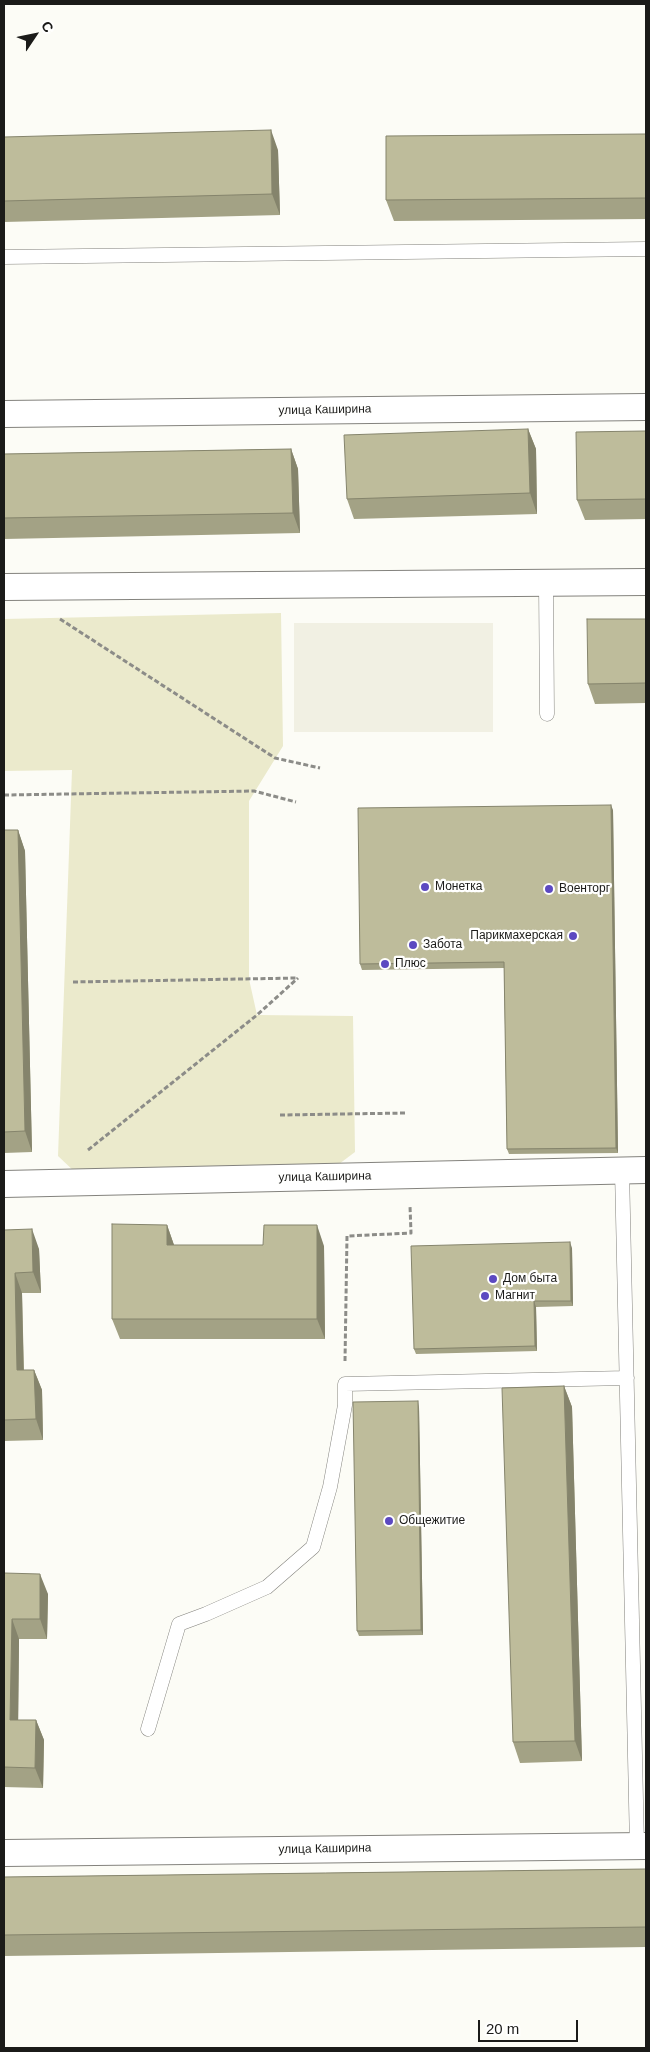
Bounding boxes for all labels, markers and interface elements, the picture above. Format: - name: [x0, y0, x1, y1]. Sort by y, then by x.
- north arrow: [10, 10, 60, 60]
- text: С: [38, 18, 57, 35]
- street label: улица Каширина: [278, 402, 372, 418]
- place label: Монетка: [435, 880, 482, 894]
- marker: Монетка: [419, 881, 431, 893]
- place label: Военторг: [559, 882, 610, 896]
- marker: Военторг: [543, 883, 555, 895]
- place label: Парикмахерская: [470, 929, 563, 943]
- marker: Парикмахерская: [567, 930, 579, 942]
- place label: Забота: [423, 938, 462, 952]
- marker: Забота: [407, 939, 419, 951]
- place label: Плюс: [395, 957, 426, 971]
- marker: Плюс: [379, 958, 391, 970]
- street label: улица Каширина: [278, 1169, 372, 1185]
- place label: Дом быта: [503, 1272, 557, 1286]
- marker: Дом быта: [487, 1273, 499, 1285]
- place label: Магнит: [495, 1289, 535, 1303]
- marker: Магнит: [479, 1290, 491, 1302]
- place label: Общежитие: [399, 1514, 465, 1528]
- marker: Общежитие: [383, 1515, 395, 1527]
- street label: улица Каширина: [278, 1841, 372, 1857]
- scale bar: [480, 2010, 580, 2042]
- text: 20 m: [486, 2020, 519, 2037]

